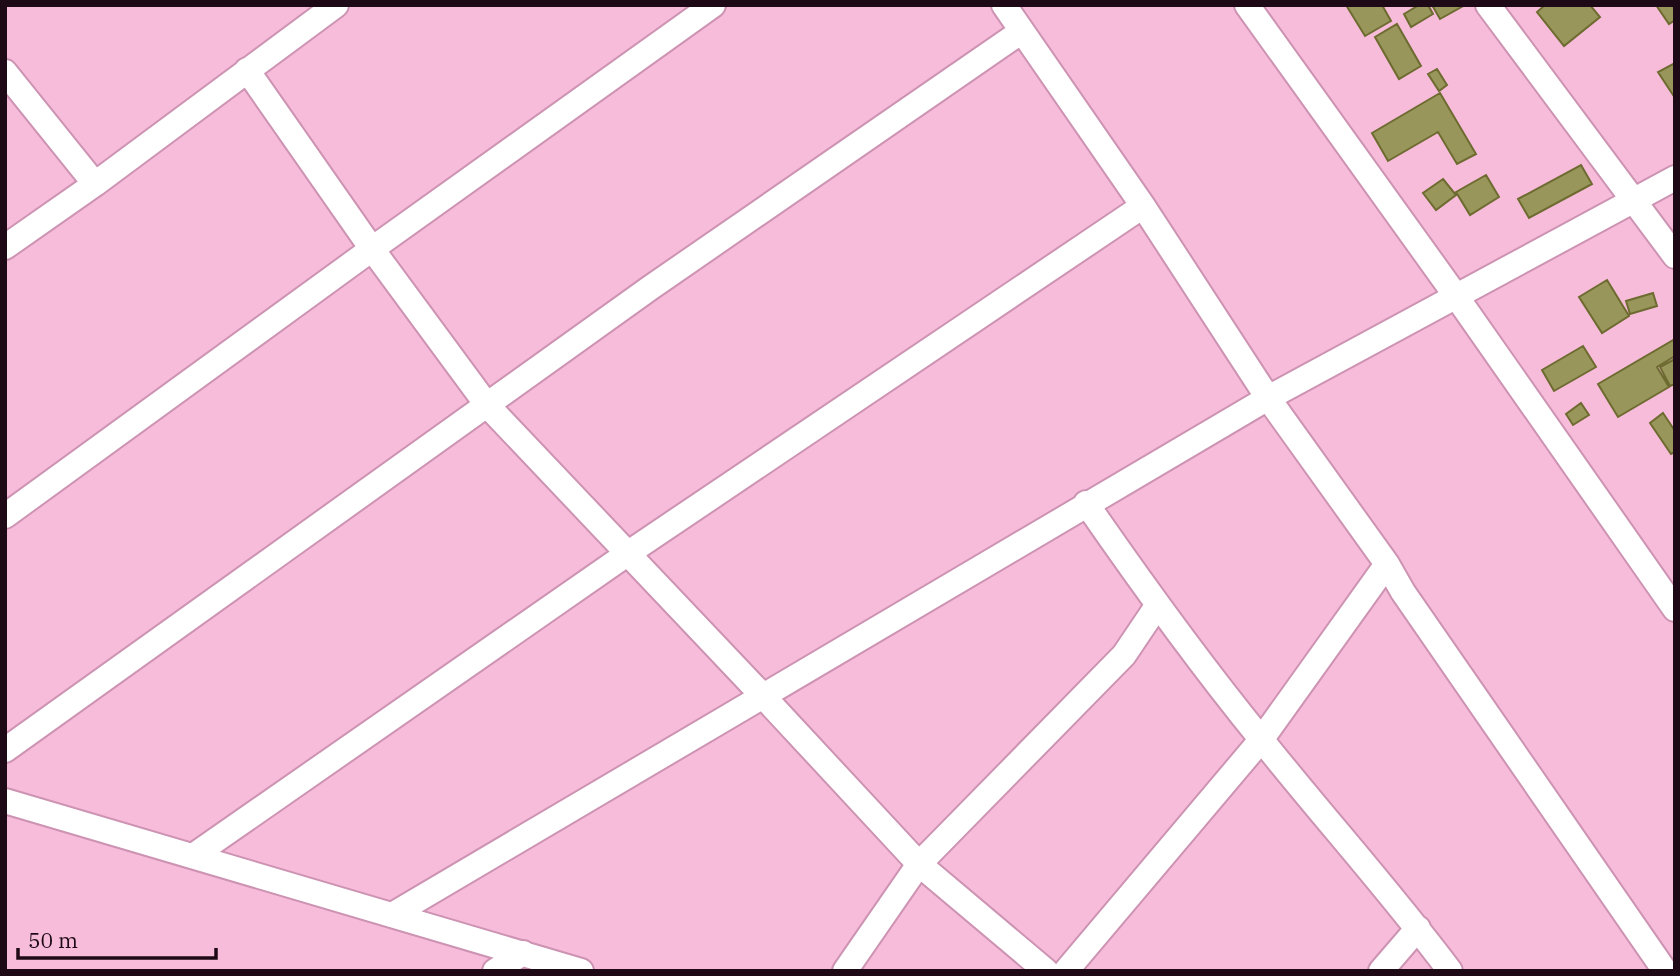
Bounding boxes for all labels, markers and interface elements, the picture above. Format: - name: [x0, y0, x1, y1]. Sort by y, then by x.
- scale bar: [18, 916, 215, 960]
- text: 50 m: [28, 926, 78, 954]

